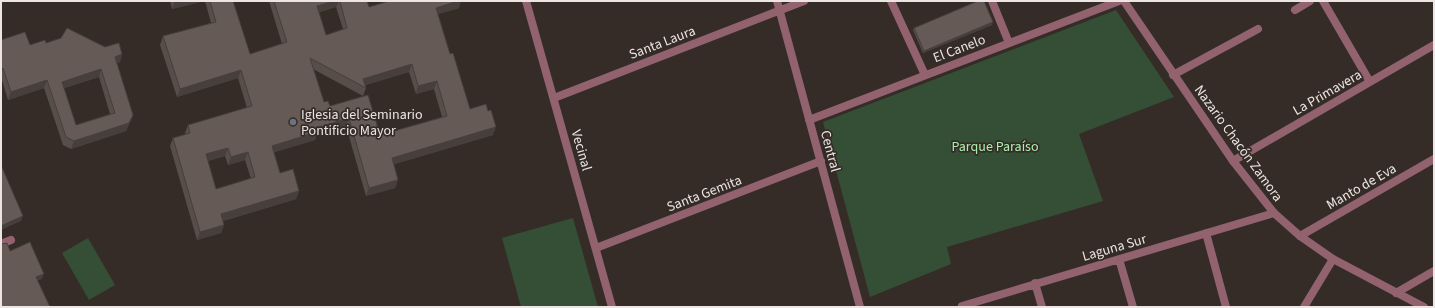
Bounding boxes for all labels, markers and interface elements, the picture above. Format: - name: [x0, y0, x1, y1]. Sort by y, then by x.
- street label: Santa Laura: [626, 21, 698, 65]
- street label: El Canelo: [930, 30, 988, 68]
- street label: La Primavera: [1289, 65, 1366, 121]
- street label: Nazario Chacón Zamora: [1189, 81, 1287, 206]
- place label: Iglesia del Seminario Pontificio Mayor: [301, 105, 423, 141]
- marker: Iglesia del Seminario Pontificio Mayor: [288, 117, 298, 127]
- street label: Vecinal: [566, 127, 597, 174]
- street label: Central: [815, 128, 845, 175]
- park label: Parque Paraíso: [951, 137, 1039, 157]
- street label: Manto de Eva: [1323, 159, 1400, 215]
- street label: Santa Gemita: [664, 171, 745, 217]
- street label: Laguna Sur: [1080, 229, 1149, 267]

